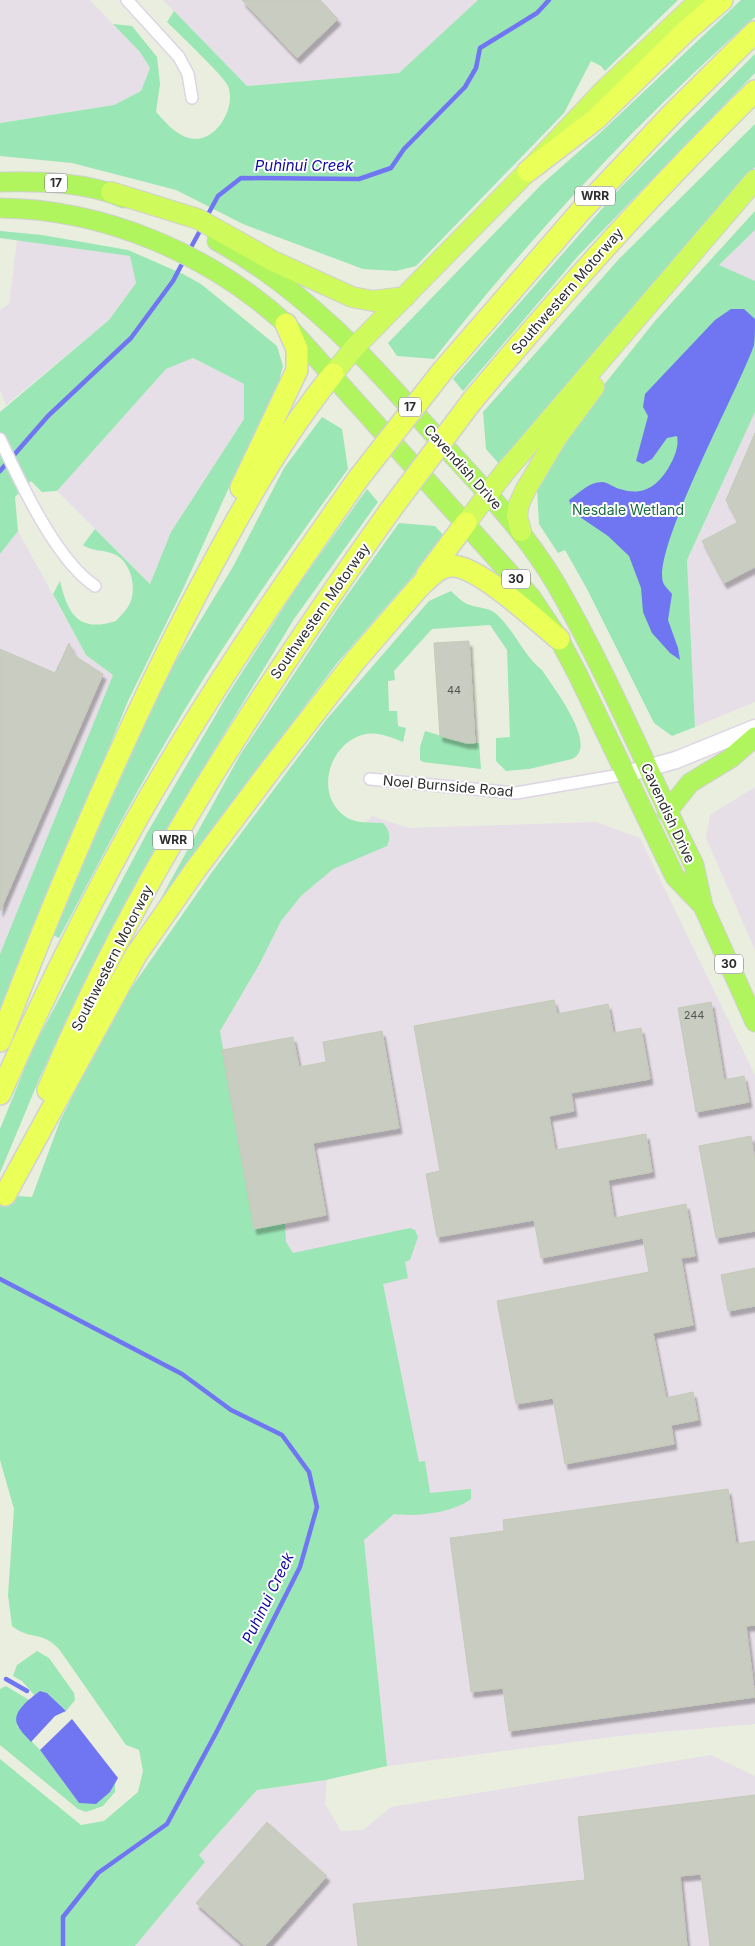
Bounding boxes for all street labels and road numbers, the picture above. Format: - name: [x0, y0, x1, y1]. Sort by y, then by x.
- road number: 17: [45, 174, 67, 192]
- road number: WRR: [575, 187, 615, 206]
- street label: Southwestern Motorway: [507, 224, 626, 357]
- road number: 17: [399, 398, 421, 417]
- street label: Cavendish Drive: [421, 421, 506, 513]
- street label: Southwestern Motorway: [266, 539, 373, 682]
- road number: 30: [502, 570, 530, 588]
- street label: Cavendish Drive: [638, 760, 699, 865]
- street label: Noel Burnside Road: [382, 771, 514, 800]
- road number: WRR: [153, 830, 193, 850]
- street label: Southwestern Motorway: [67, 882, 156, 1034]
- road number: 30: [715, 954, 743, 974]

